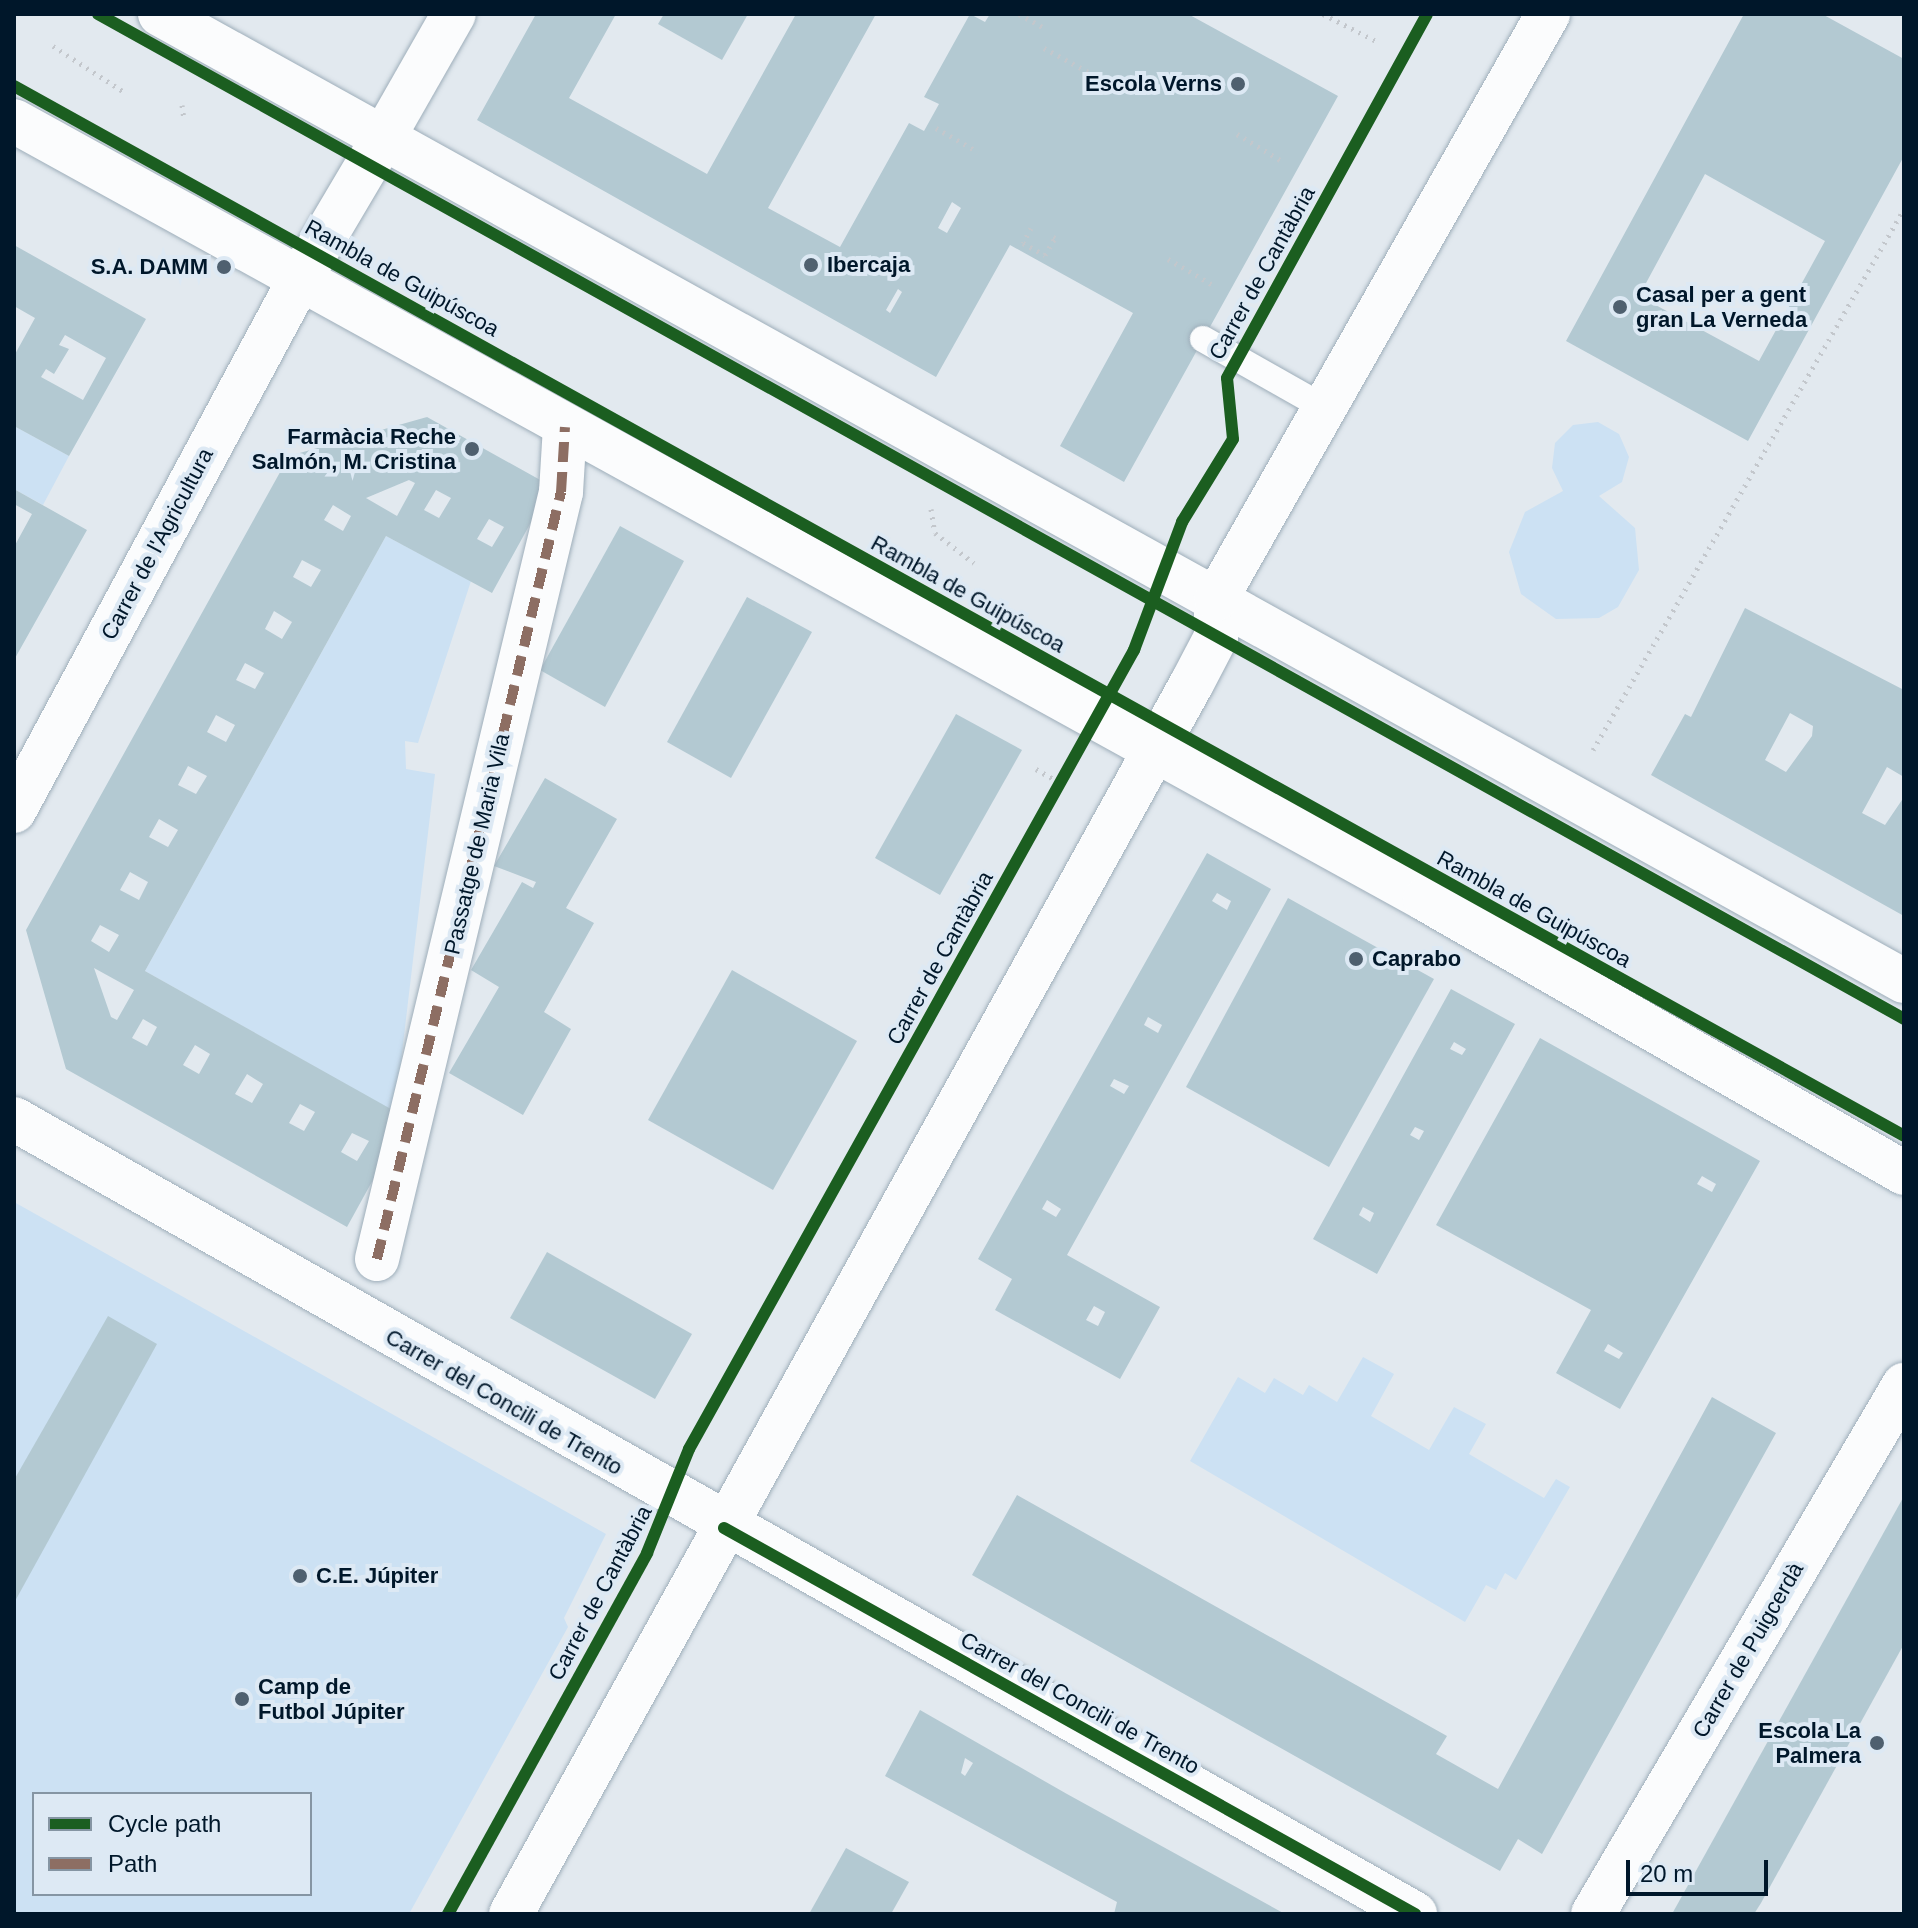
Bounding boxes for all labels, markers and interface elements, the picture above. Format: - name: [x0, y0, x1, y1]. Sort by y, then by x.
- place label: Escola Verns: [1085, 71, 1222, 97]
- marker: Escola Verns: [1229, 75, 1247, 93]
- street label: Carrer de Cantàbria: [1203, 182, 1321, 364]
- street label: Rambla de Guipúscoa: [300, 214, 504, 342]
- place label: Ibercaja: [827, 252, 910, 278]
- place label: S.A. DAMM: [91, 254, 208, 280]
- marker: Ibercaja: [802, 256, 820, 274]
- marker: S.A. DAMM: [215, 258, 233, 276]
- place label: Casal per a gent gran La Verneda: [1636, 281, 1807, 332]
- marker: Casal per a gent gran La Verneda: [1611, 298, 1629, 316]
- place label: Farmàcia Reche Salmón, M. Cristina: [252, 423, 456, 474]
- marker: Farmàcia Reche Salmón, M. Cristina: [463, 440, 481, 458]
- street label: Carrer de l'Agricultura: [95, 444, 219, 644]
- street label: Rambla de Guipúscoa: [866, 530, 1070, 658]
- street label: Passatge de Maria Vila: [439, 731, 515, 957]
- street label: Rambla de Guipúscoa: [1432, 845, 1636, 973]
- street label: Carrer de Cantàbria: [881, 867, 999, 1049]
- place label: Caprabo: [1372, 946, 1461, 972]
- marker: Caprabo: [1347, 950, 1365, 968]
- street label: Carrer del Concili de Trento: [381, 1323, 627, 1481]
- street label: Carrer de Cantàbria: [543, 1501, 657, 1685]
- street label: Carrer de Puigcerdà: [1687, 1558, 1809, 1742]
- place label: C.E. Júpiter: [316, 1563, 438, 1589]
- marker: C.E. Júpiter: [291, 1567, 309, 1585]
- street label: Carrer del Concili de Trento: [956, 1626, 1204, 1780]
- place label: Camp de Futbol Júpiter: [258, 1673, 405, 1724]
- marker: Camp de Futbol Júpiter: [233, 1690, 251, 1708]
- place label: Escola La Palmera: [1758, 1717, 1861, 1768]
- marker: Escola La Palmera: [1868, 1734, 1886, 1752]
- legend: [32, 1792, 312, 1896]
- text: Cycle path: [108, 1810, 221, 1837]
- scale bar: [1630, 1844, 1772, 1894]
- text: Path: [108, 1850, 157, 1877]
- text: 20 m: [1640, 1860, 1693, 1887]

